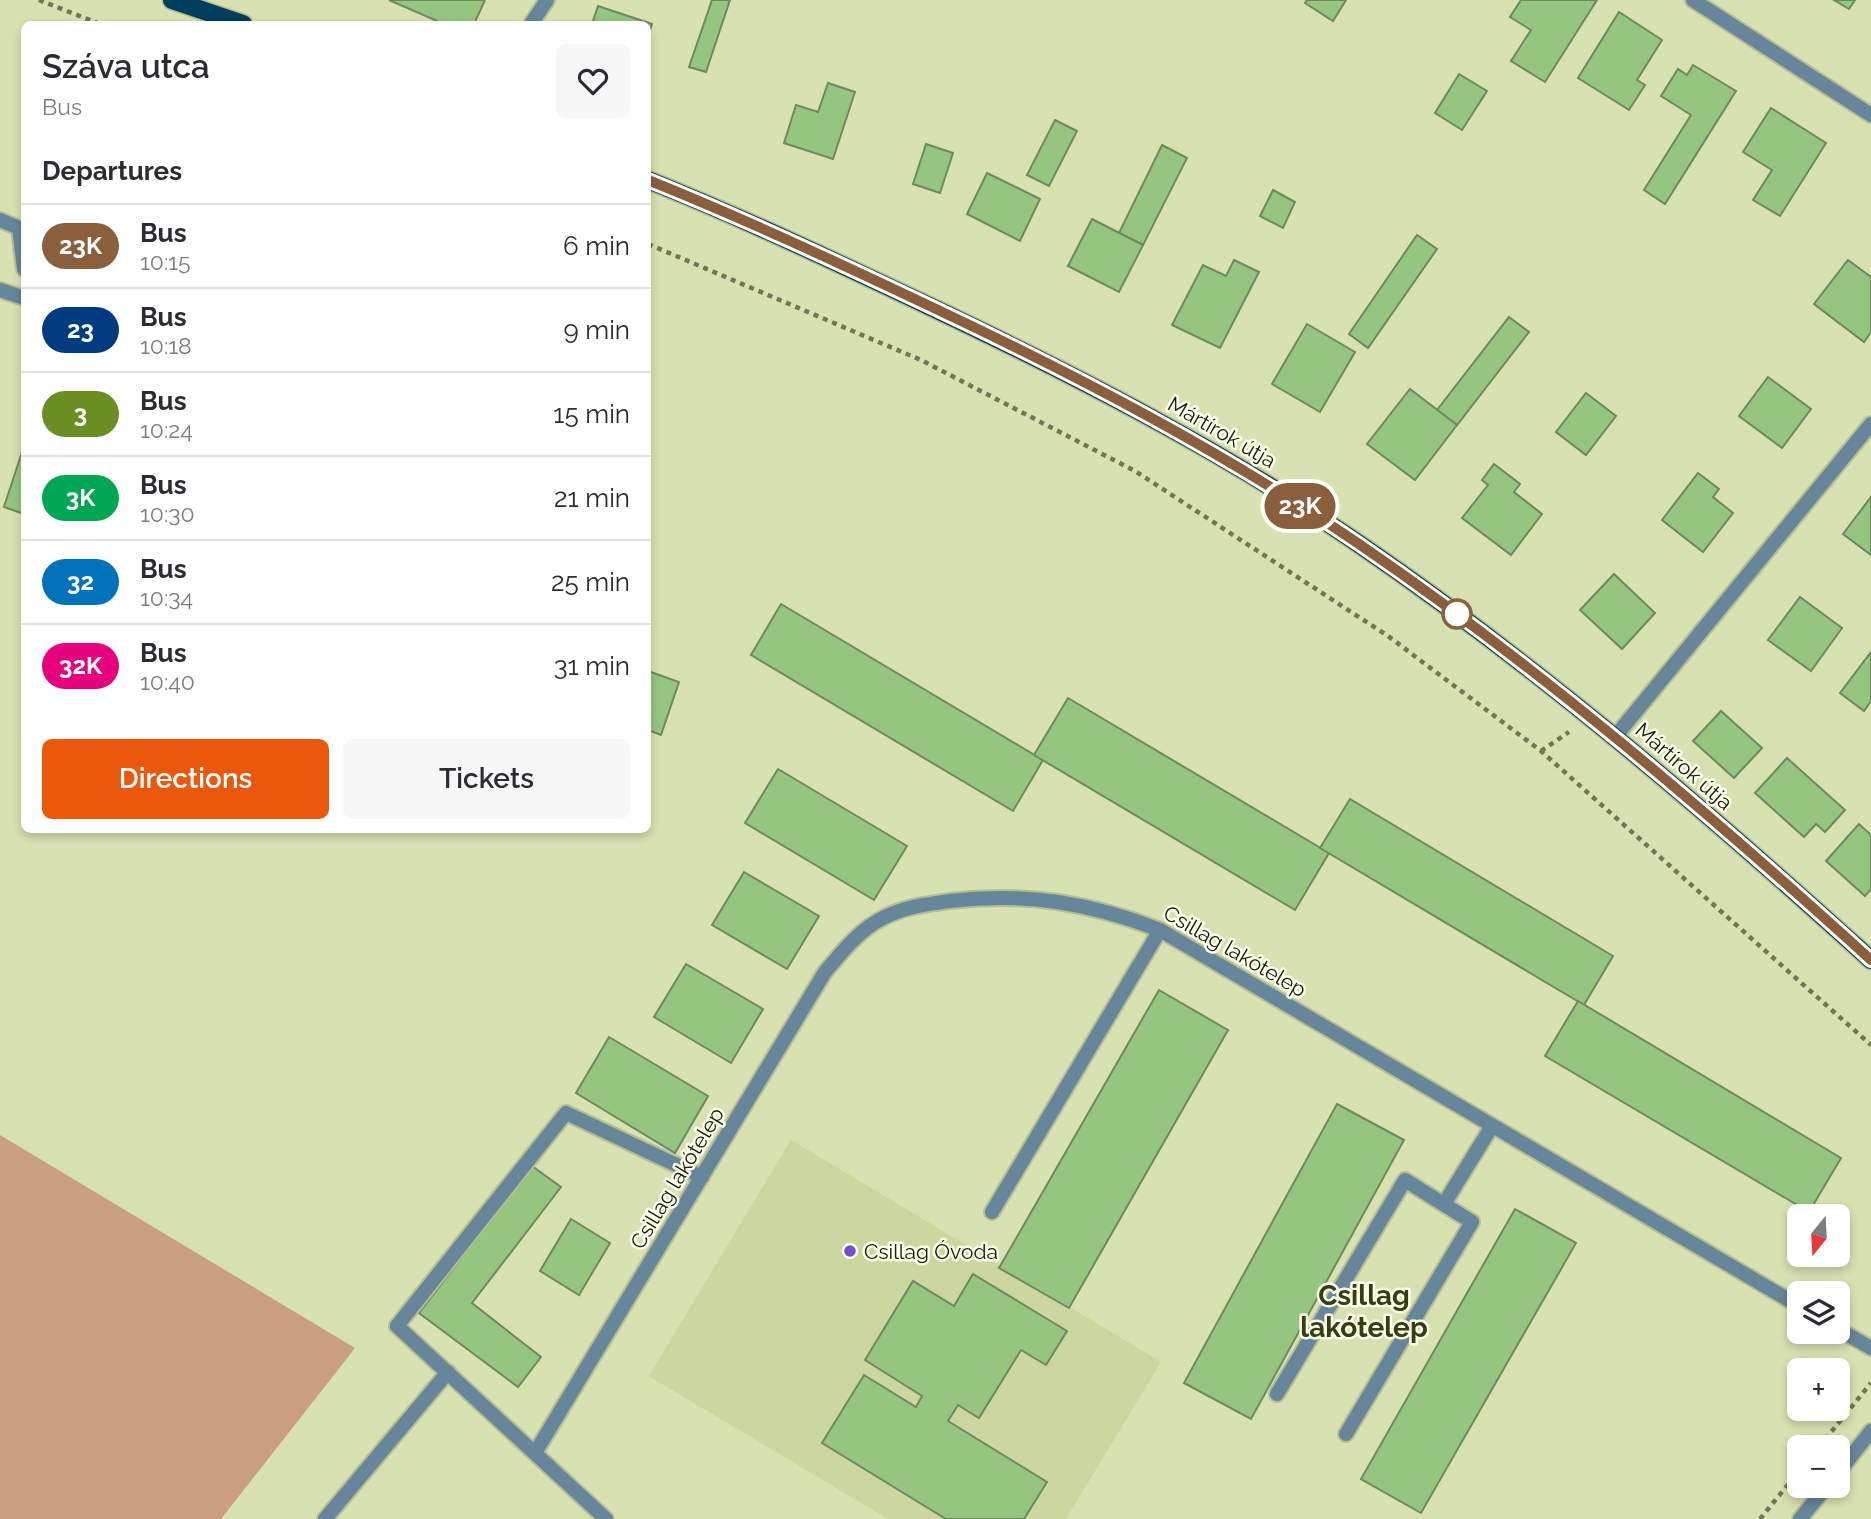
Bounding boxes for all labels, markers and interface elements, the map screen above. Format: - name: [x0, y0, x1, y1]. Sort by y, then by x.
- button: heart: [556, 44, 630, 118]
- text: Száva utca: [42, 47, 210, 86]
- text: Bus: [42, 93, 82, 120]
- text: Departures: [42, 156, 182, 186]
- text: Bus: [140, 218, 187, 248]
- text: 23K: [59, 231, 102, 260]
- text: 6 min: [563, 231, 630, 261]
- text: 10:15: [140, 248, 191, 275]
- text: Bus: [140, 302, 187, 332]
- text: 23: [67, 315, 94, 344]
- text: 9 min: [563, 315, 630, 345]
- text: 10:18: [140, 332, 192, 359]
- text: Bus: [140, 386, 187, 416]
- street label: Mártírok útja: [1164, 391, 1280, 473]
- text: 3: [74, 399, 87, 428]
- text: 15 min: [553, 399, 630, 429]
- text: 10:24: [140, 416, 193, 443]
- text: Bus: [140, 470, 187, 500]
- text: 3K: [66, 483, 95, 512]
- text: 21 min: [554, 483, 630, 513]
- line badge: 23K: [1260, 483, 1340, 529]
- text: 23K: [1279, 491, 1321, 520]
- text: 10:30: [140, 500, 195, 527]
- text: Bus: [140, 554, 187, 584]
- text: 32: [67, 567, 94, 596]
- text: 25 min: [551, 567, 630, 597]
- text: 10:34: [140, 584, 193, 611]
- unlabelled marker: [1442, 599, 1472, 629]
- text: Bus: [140, 638, 187, 668]
- text: 32K: [59, 651, 102, 680]
- text: 31 min: [554, 651, 630, 681]
- text: 10:40: [140, 668, 195, 695]
- street label: Mártírok útja: [1630, 717, 1738, 815]
- button: Directions: [42, 739, 329, 819]
- button: Tickets: [343, 739, 630, 819]
- street label: Csillag lakótelep: [1159, 900, 1311, 1002]
- street label: Csillag lakótelep: [625, 1103, 729, 1253]
- north arrow: [1787, 1204, 1850, 1267]
- map controls: [1787, 1204, 1850, 1498]
- place label: Csillag Óvoda: [864, 1239, 998, 1264]
- marker: Csillag Óvoda: [842, 1243, 858, 1259]
- district label: Csillag lakótelep: [1300, 1279, 1428, 1344]
- button: layers: [1787, 1281, 1850, 1344]
- button: +: [1787, 1358, 1850, 1421]
- button: −: [1787, 1435, 1850, 1498]

